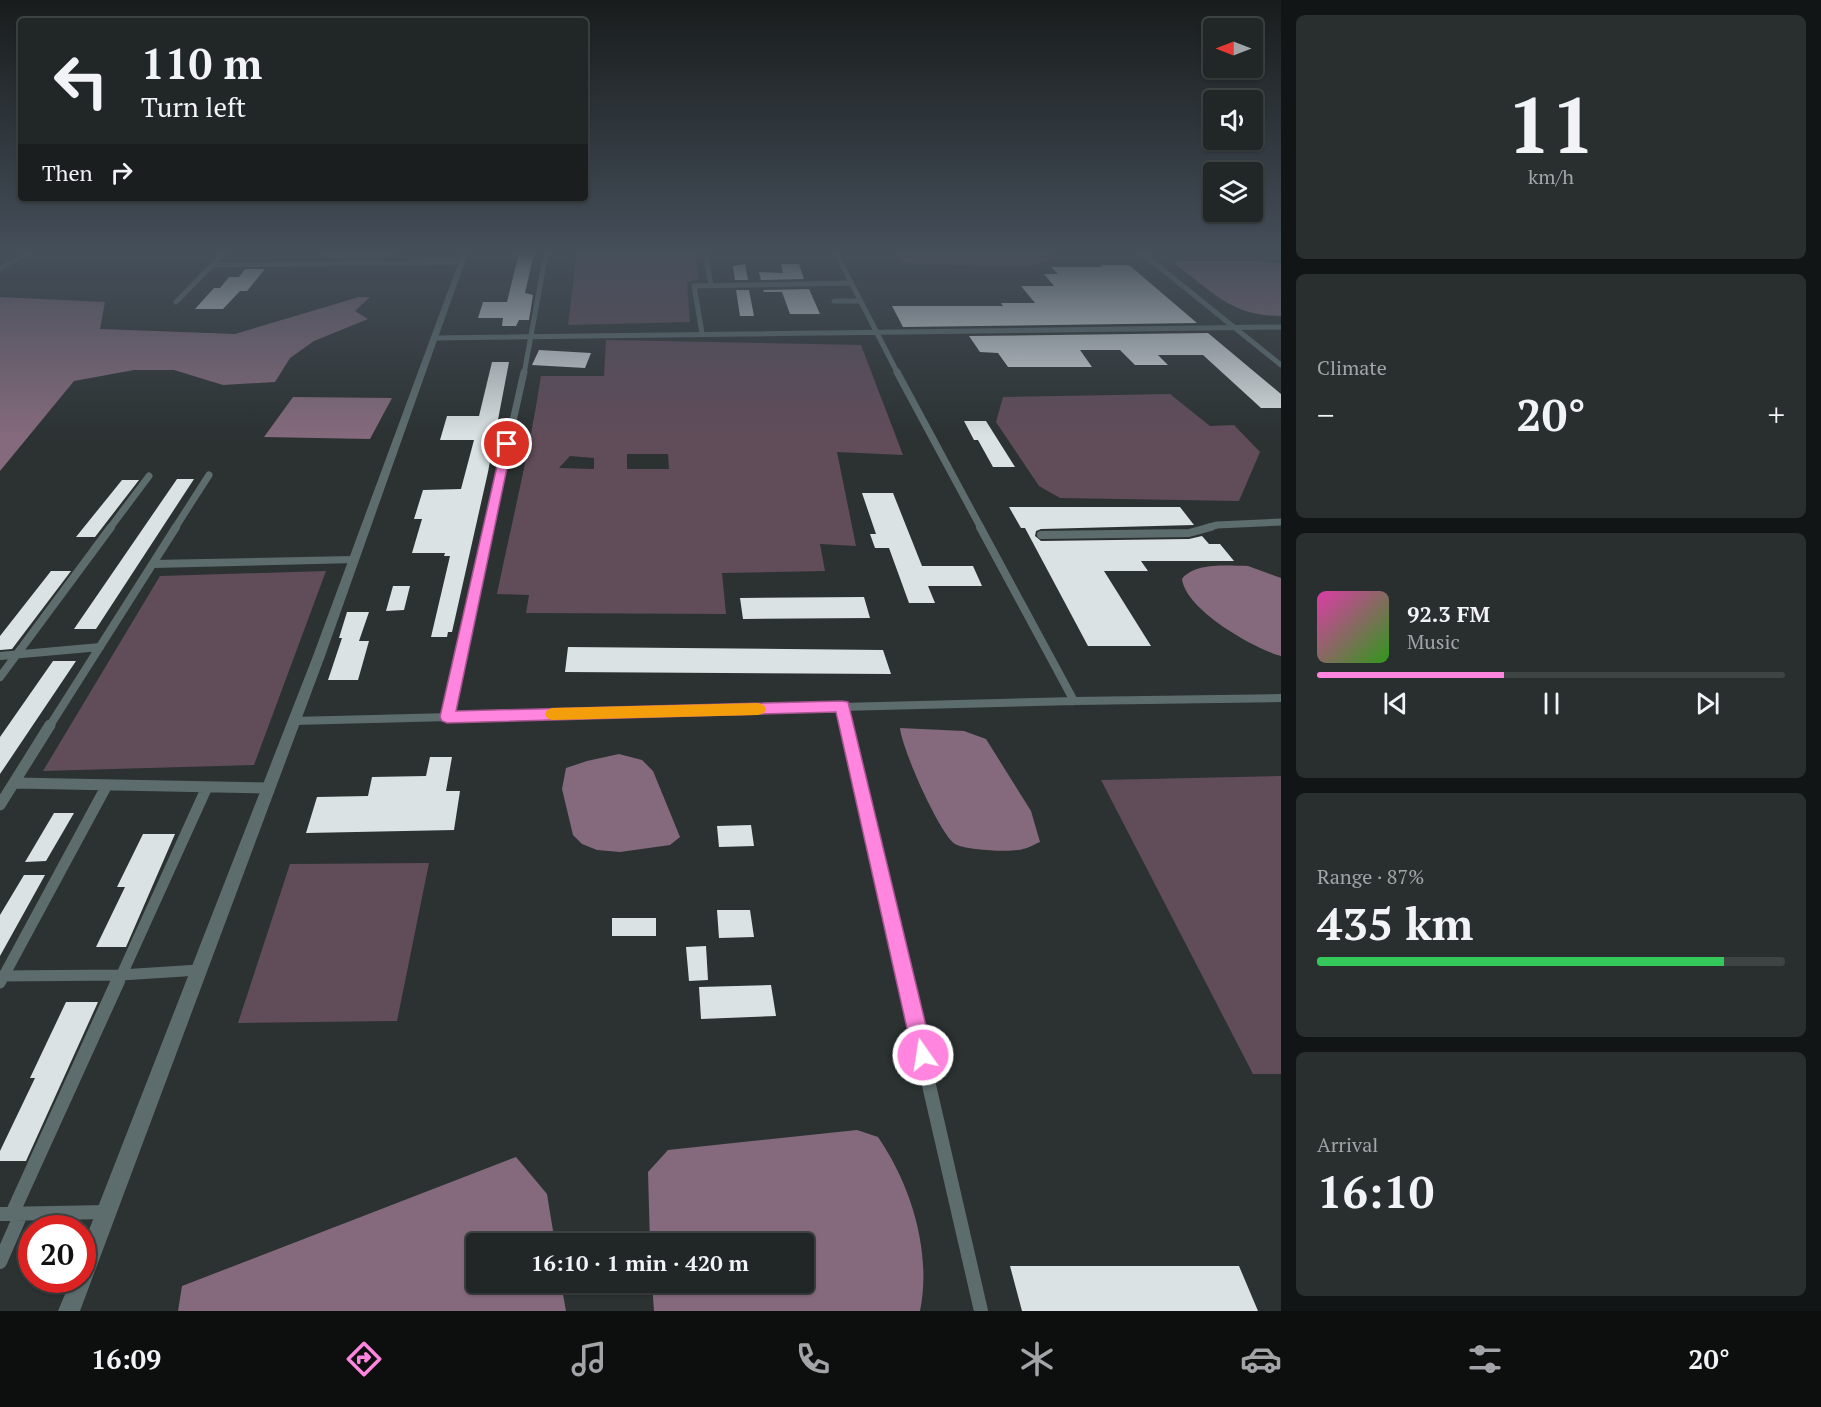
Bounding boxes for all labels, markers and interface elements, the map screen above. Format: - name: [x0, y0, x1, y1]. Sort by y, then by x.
- north arrow: [1203, 18, 1263, 78]
- map controls: [1203, 18, 1263, 222]
- text: 110 m: [141, 35, 262, 91]
- icon: left: [42, 42, 120, 120]
- text: 11: [1507, 72, 1595, 175]
- text: Turn left: [141, 89, 246, 125]
- button: sound: [1203, 90, 1263, 150]
- icon: right: [105, 156, 138, 189]
- text: Then: [42, 158, 93, 187]
- button: layers: [1203, 162, 1263, 222]
- text: km/h: [1528, 163, 1574, 190]
- text: Climate: [1317, 354, 1387, 381]
- text: 20°: [1516, 384, 1586, 444]
- text: −: [1317, 393, 1335, 436]
- text: +: [1767, 393, 1785, 436]
- pin: [481, 418, 532, 469]
- icon: arrive: [490, 427, 523, 460]
- text: 92.3 FM: [1407, 599, 1490, 628]
- text: Music: [1407, 628, 1460, 655]
- icon: previous: [1379, 687, 1412, 720]
- icon: pause: [1535, 687, 1568, 720]
- icon: next: [1691, 687, 1724, 720]
- text: Range · 87%: [1317, 863, 1424, 890]
- text: 435 km: [1317, 893, 1473, 953]
- position arrow: [891, 1023, 955, 1087]
- text: Arrival: [1317, 1131, 1378, 1158]
- text: 16:10: [1317, 1161, 1434, 1221]
- speed limit sign: 20: [18, 1215, 96, 1293]
- text: 16:10 · 1 min · 420 m: [531, 1248, 749, 1277]
- icon: directions: [343, 1338, 385, 1380]
- icon: music: [568, 1338, 610, 1380]
- icon: phone: [792, 1338, 834, 1380]
- icon: climate: [1016, 1338, 1058, 1380]
- icon: car: [1240, 1338, 1282, 1380]
- icon: filters: [1464, 1338, 1506, 1380]
- text: 16:09: [91, 1341, 161, 1377]
- text: 20°: [1688, 1341, 1730, 1377]

